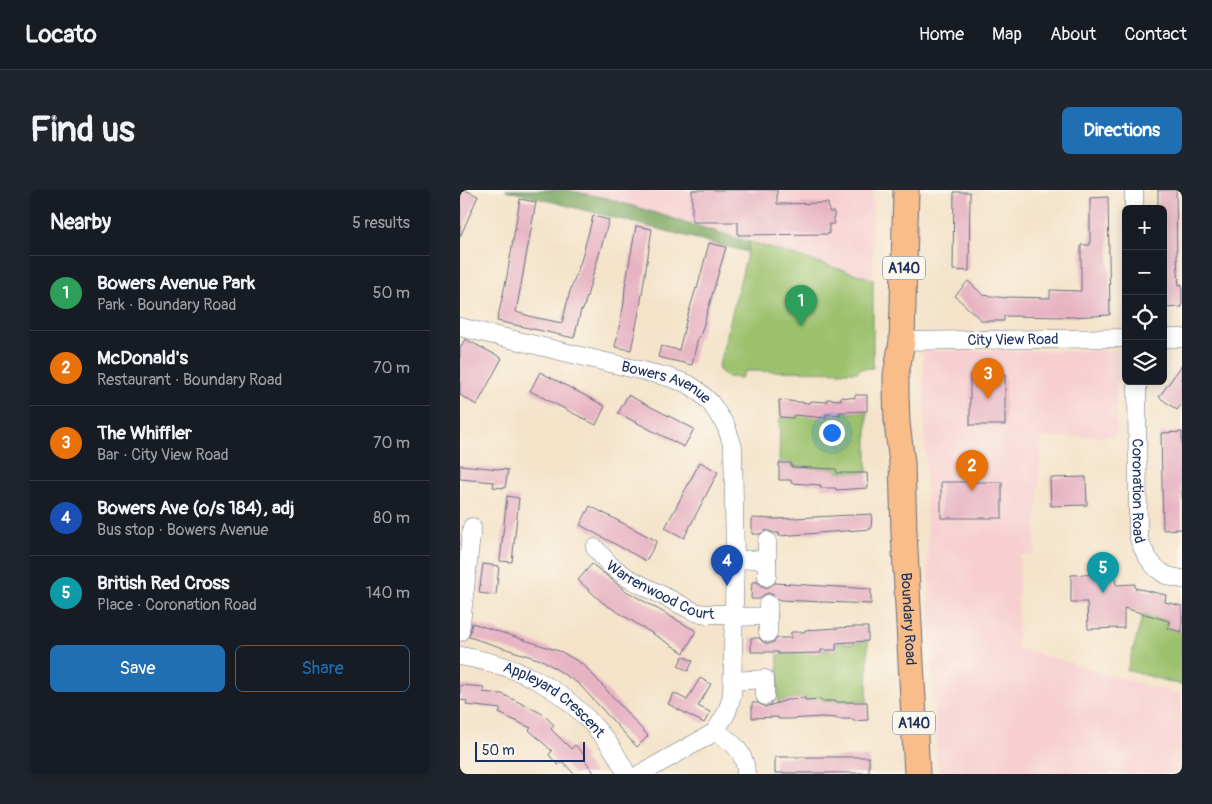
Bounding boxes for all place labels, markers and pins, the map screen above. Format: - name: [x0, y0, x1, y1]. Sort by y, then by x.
- pin: 1: [785, 285, 817, 326]
- pin: 3: [972, 358, 1004, 399]
- pin: 2: [956, 450, 988, 491]
- pin: 4: [711, 545, 743, 586]
- pin: 5: [1087, 552, 1119, 593]

